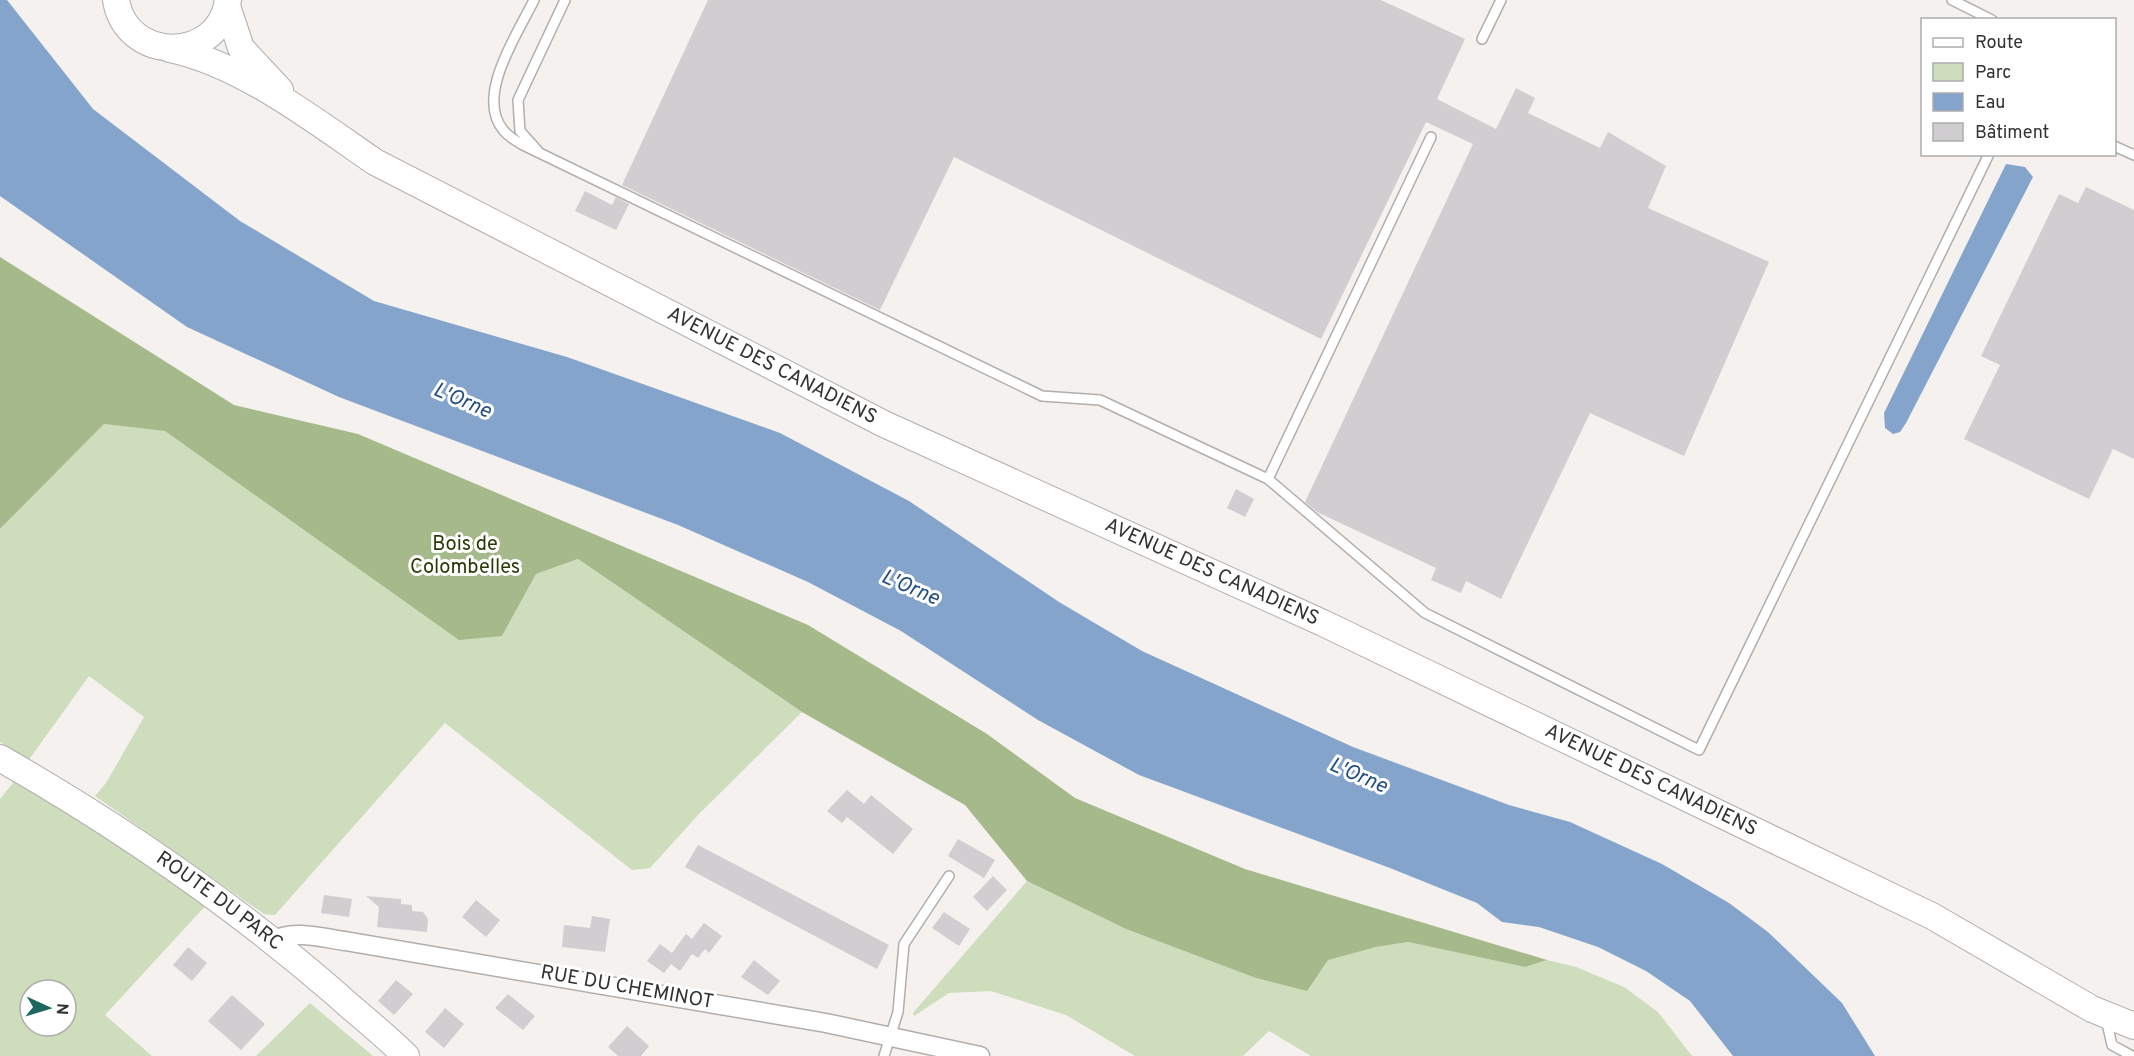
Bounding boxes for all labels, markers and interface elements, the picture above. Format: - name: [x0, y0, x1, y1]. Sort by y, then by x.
- legend: [1921, 18, 2116, 156]
- text: Route: [1975, 32, 2023, 55]
- text: Parc: [1975, 62, 2011, 85]
- text: Eau: [1975, 92, 2005, 115]
- text: Bâtiment: [1975, 122, 2049, 145]
- street label: AVENUE DES CANADIENS: [662, 301, 881, 431]
- water label: L'Orne: [429, 377, 496, 426]
- street label: AVENUE DES CANADIENS: [1100, 513, 1323, 632]
- park label: Bois de Colombelles: [410, 532, 520, 581]
- water label: L'Orne: [877, 564, 944, 613]
- street label: AVENUE DES CANADIENS: [1540, 719, 1761, 843]
- water label: L'Orne: [1325, 752, 1392, 801]
- street label: ROUTE DU PARC: [150, 846, 288, 957]
- street label: RUE DU CHEMINOT: [538, 960, 716, 1016]
- north arrow: [18, 978, 78, 1038]
- text: N: [51, 1002, 71, 1015]

